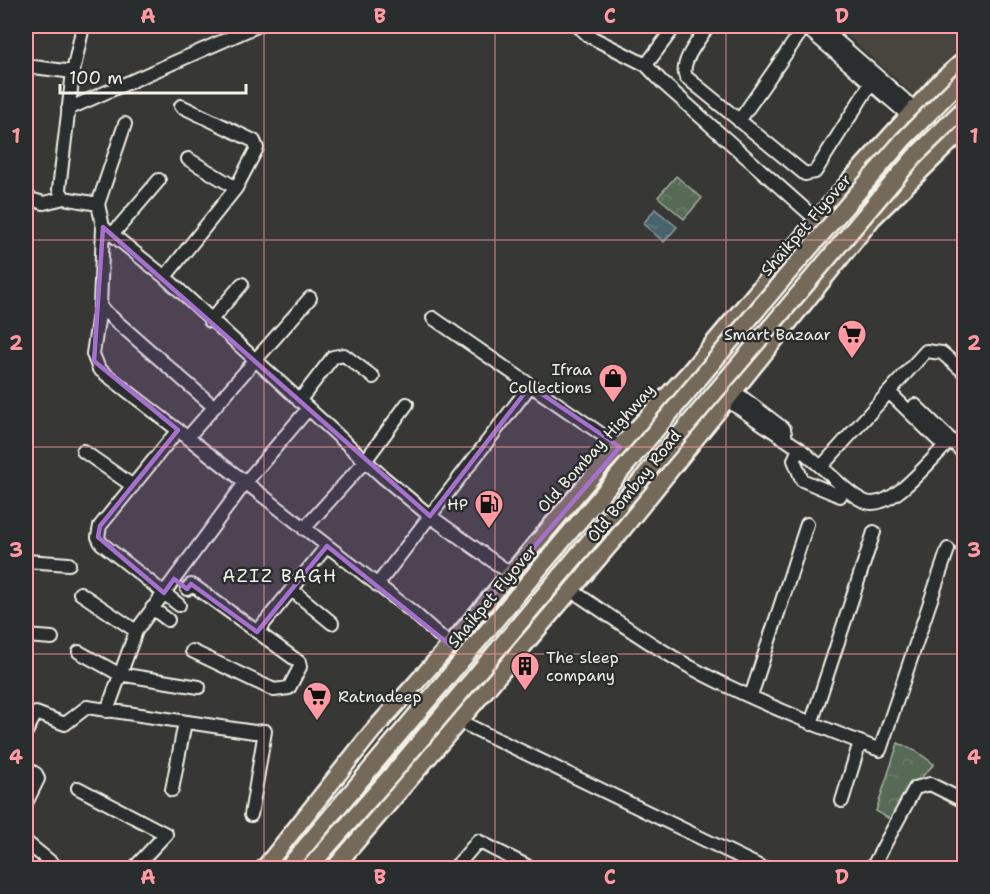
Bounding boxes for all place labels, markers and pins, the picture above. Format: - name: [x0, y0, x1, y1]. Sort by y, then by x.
- supermarket icon: Smart Bazaar: [836, 318, 868, 360]
- place label: Smart Bazaar: [724, 324, 831, 345]
- place label: Ifraa Collections: [509, 359, 592, 398]
- shop icon: Ifraa Collections: [597, 362, 629, 404]
- fuel station icon: HP: [473, 488, 505, 530]
- place label: HP: [447, 494, 468, 515]
- place label: The sleep company: [546, 647, 619, 686]
- building icon: The sleep company: [509, 650, 541, 692]
- supermarket icon: Ratnadeep: [301, 680, 333, 722]
- place label: Ratnadeep: [338, 686, 422, 707]

